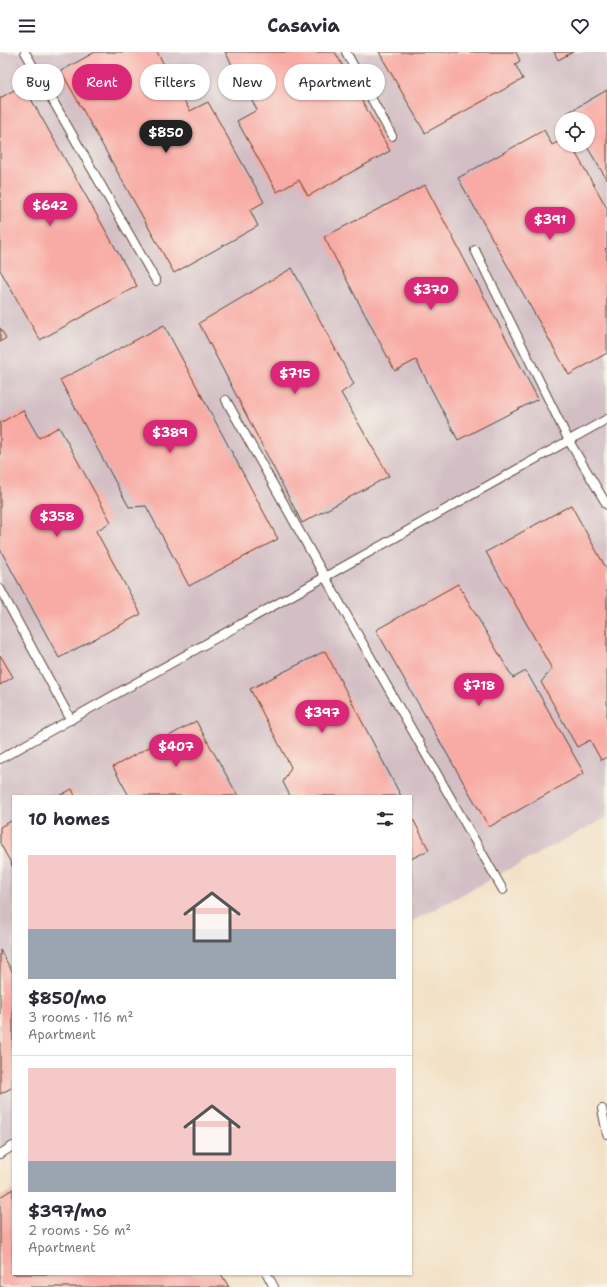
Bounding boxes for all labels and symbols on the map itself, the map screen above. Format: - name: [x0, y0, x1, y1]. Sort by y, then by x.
- pin: $850: [142, 120, 190, 154]
- pin: $642: [26, 193, 74, 227]
- pin: $391: [526, 207, 574, 241]
- pin: $370: [407, 277, 455, 311]
- pin: $715: [271, 361, 319, 395]
- pin: $389: [146, 420, 194, 454]
- pin: $358: [33, 504, 81, 538]
- pin: $718: [455, 673, 503, 707]
- pin: $397: [298, 700, 346, 734]
- pin: $407: [152, 734, 200, 768]

